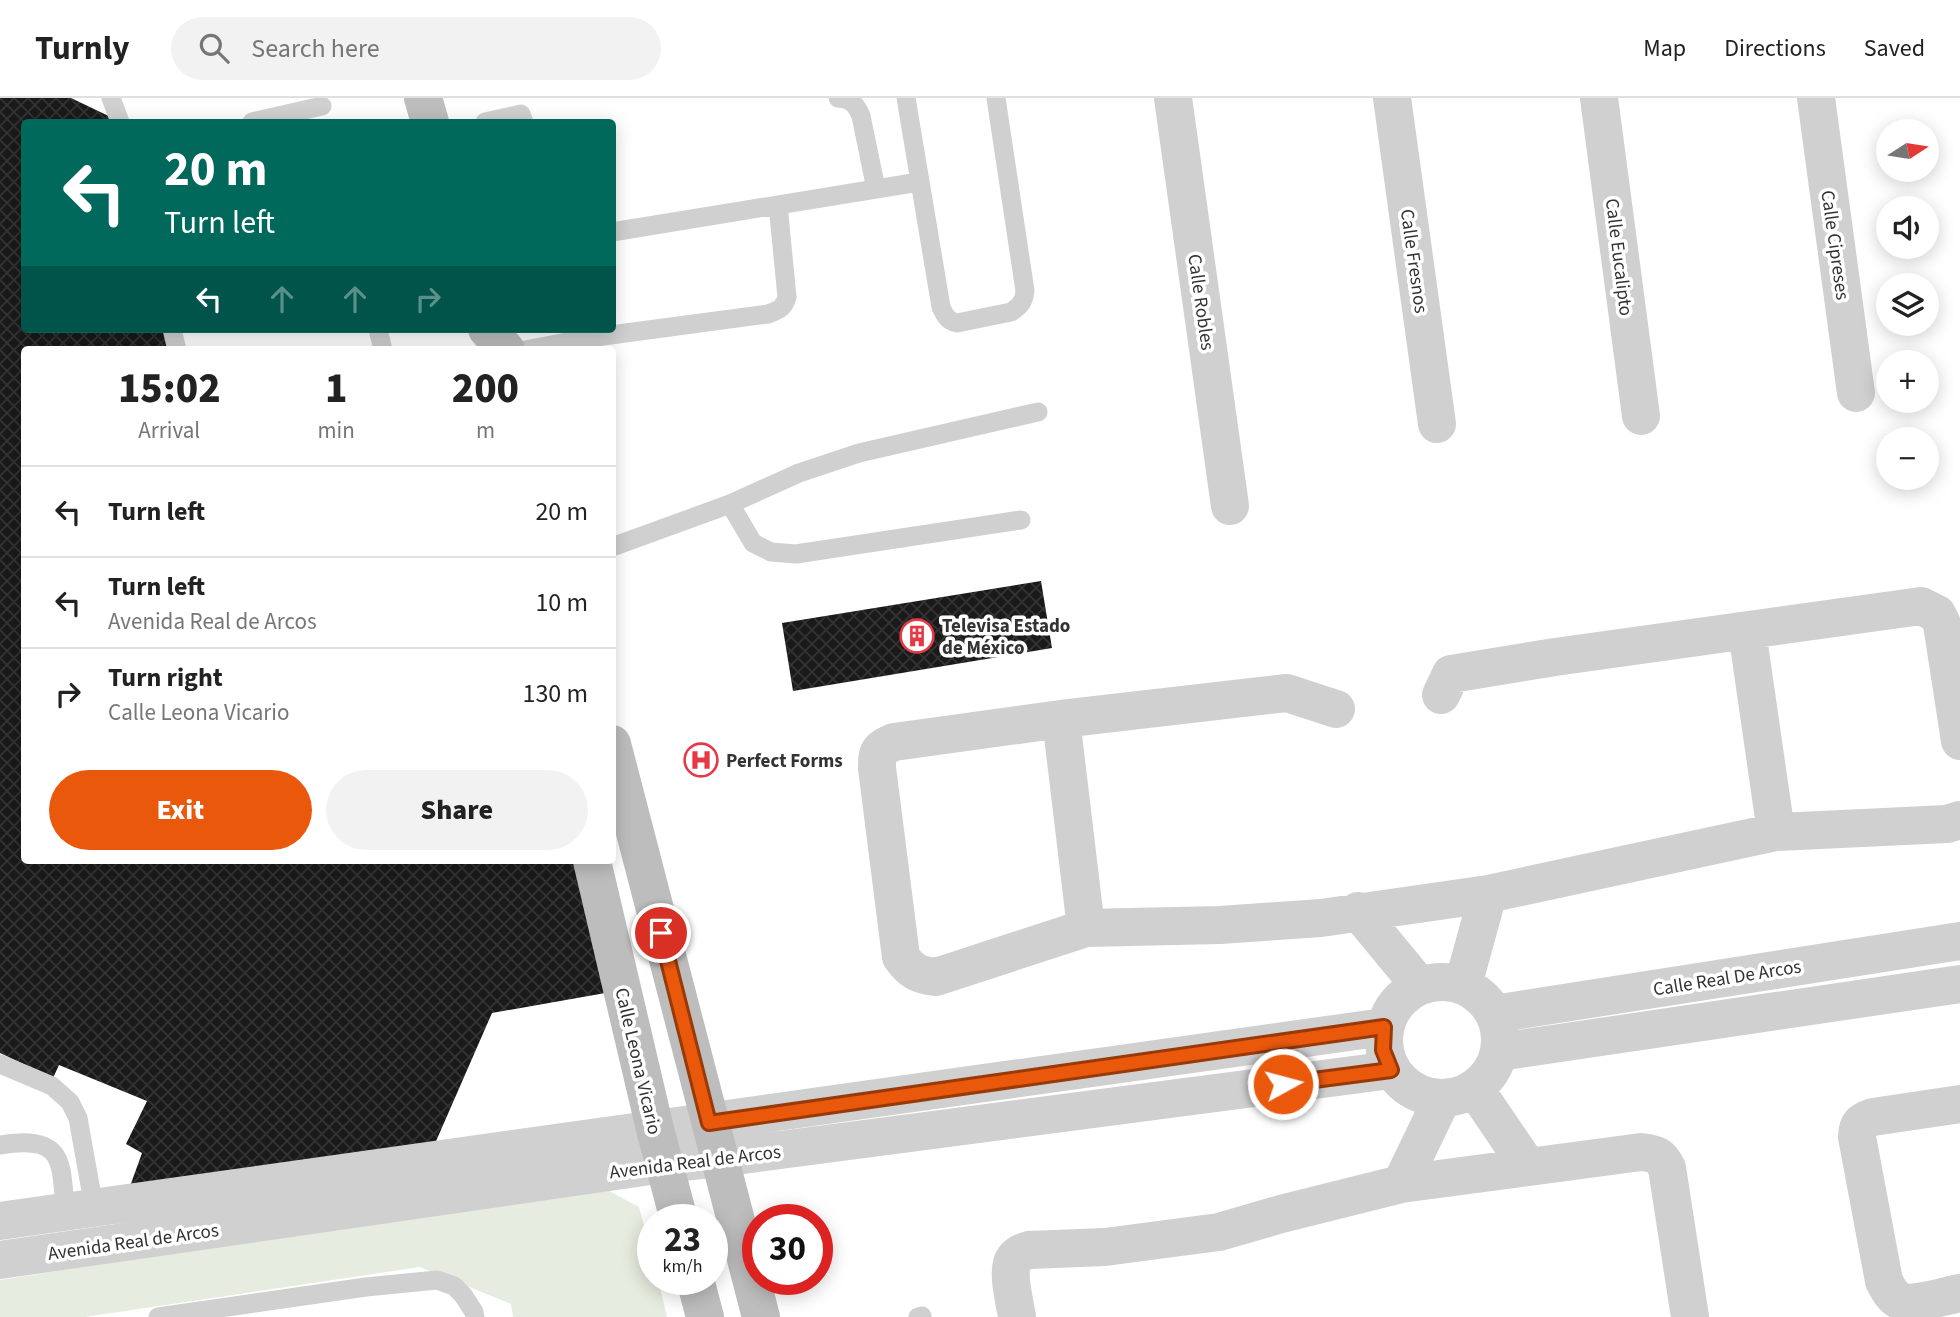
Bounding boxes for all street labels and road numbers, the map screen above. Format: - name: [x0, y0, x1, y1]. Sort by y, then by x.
- street label: Calle Cipreses: [1813, 189, 1856, 302]
- street label: Calle Eucalipto: [1598, 197, 1639, 317]
- street label: Calle Fresnos: [1393, 207, 1434, 315]
- street label: Calle Robles: [1180, 252, 1221, 352]
- street label: Calle Real De Arcos: [1651, 953, 1803, 1004]
- street label: Calle Leona Vicario: [608, 985, 668, 1137]
- street label: Avenida Real de Arcos: [608, 1139, 782, 1186]
- street label: Avenida Real de Arcos: [46, 1217, 220, 1268]

